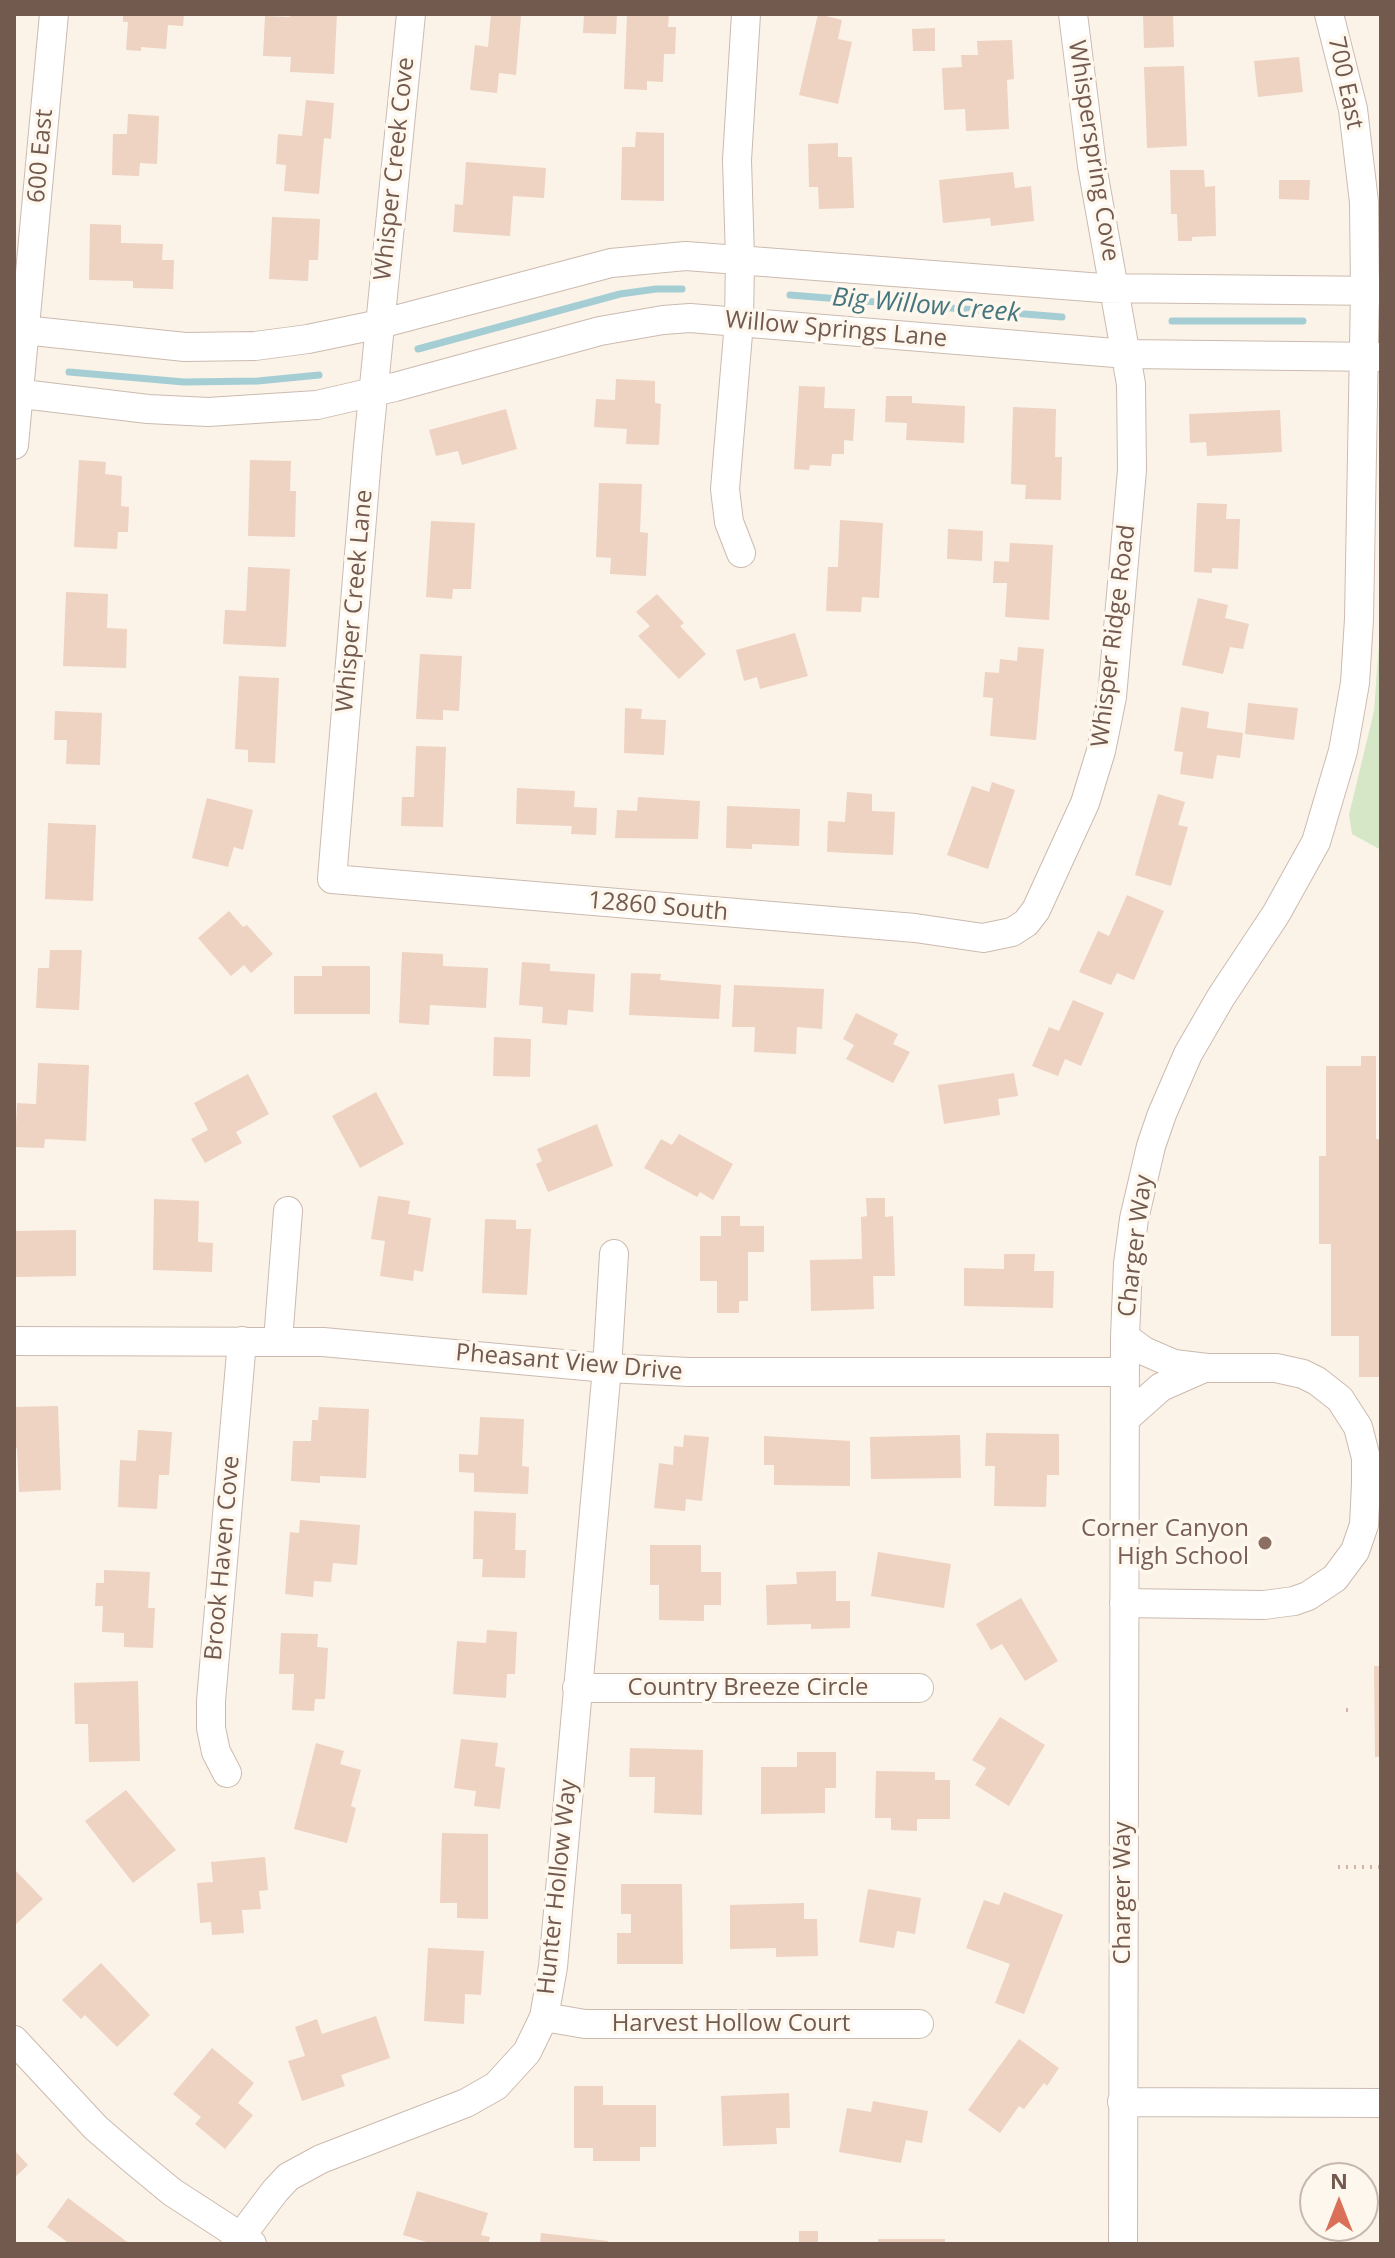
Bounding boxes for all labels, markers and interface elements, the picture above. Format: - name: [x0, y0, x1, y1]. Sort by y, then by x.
- street label: 700 East: [1321, 34, 1369, 132]
- street label: Whisperspring Cove: [1061, 38, 1125, 264]
- street label: Whisper Creek Cove: [369, 56, 421, 282]
- street label: 600 East: [23, 108, 59, 204]
- water label: Big Willow Creek: [831, 282, 1021, 330]
- street label: Willow Springs Lane: [724, 306, 948, 354]
- street label: Whisper Creek Lane: [331, 488, 379, 714]
- street label: Whisper Ridge Road: [1086, 523, 1142, 749]
- street label: 12860 South: [587, 887, 729, 927]
- street label: Charger Way: [1113, 1173, 1159, 1319]
- street label: Pheasant View Drive: [454, 1339, 684, 1387]
- street label: Brook Haven Cove: [200, 1454, 246, 1662]
- place label: Corner Canyon High School: [1081, 1515, 1249, 1571]
- marker: Corner Canyon High School: [1256, 1534, 1274, 1552]
- street label: Country Breeze Circle: [628, 1674, 868, 1702]
- street label: Hunter Hollow Way: [532, 1778, 584, 1996]
- street label: Charger Way: [1109, 1821, 1137, 1965]
- street label: Harvest Hollow Court: [612, 2010, 850, 2038]
- north arrow: [1299, 2162, 1379, 2242]
- text: N: [1330, 2165, 1348, 2195]

